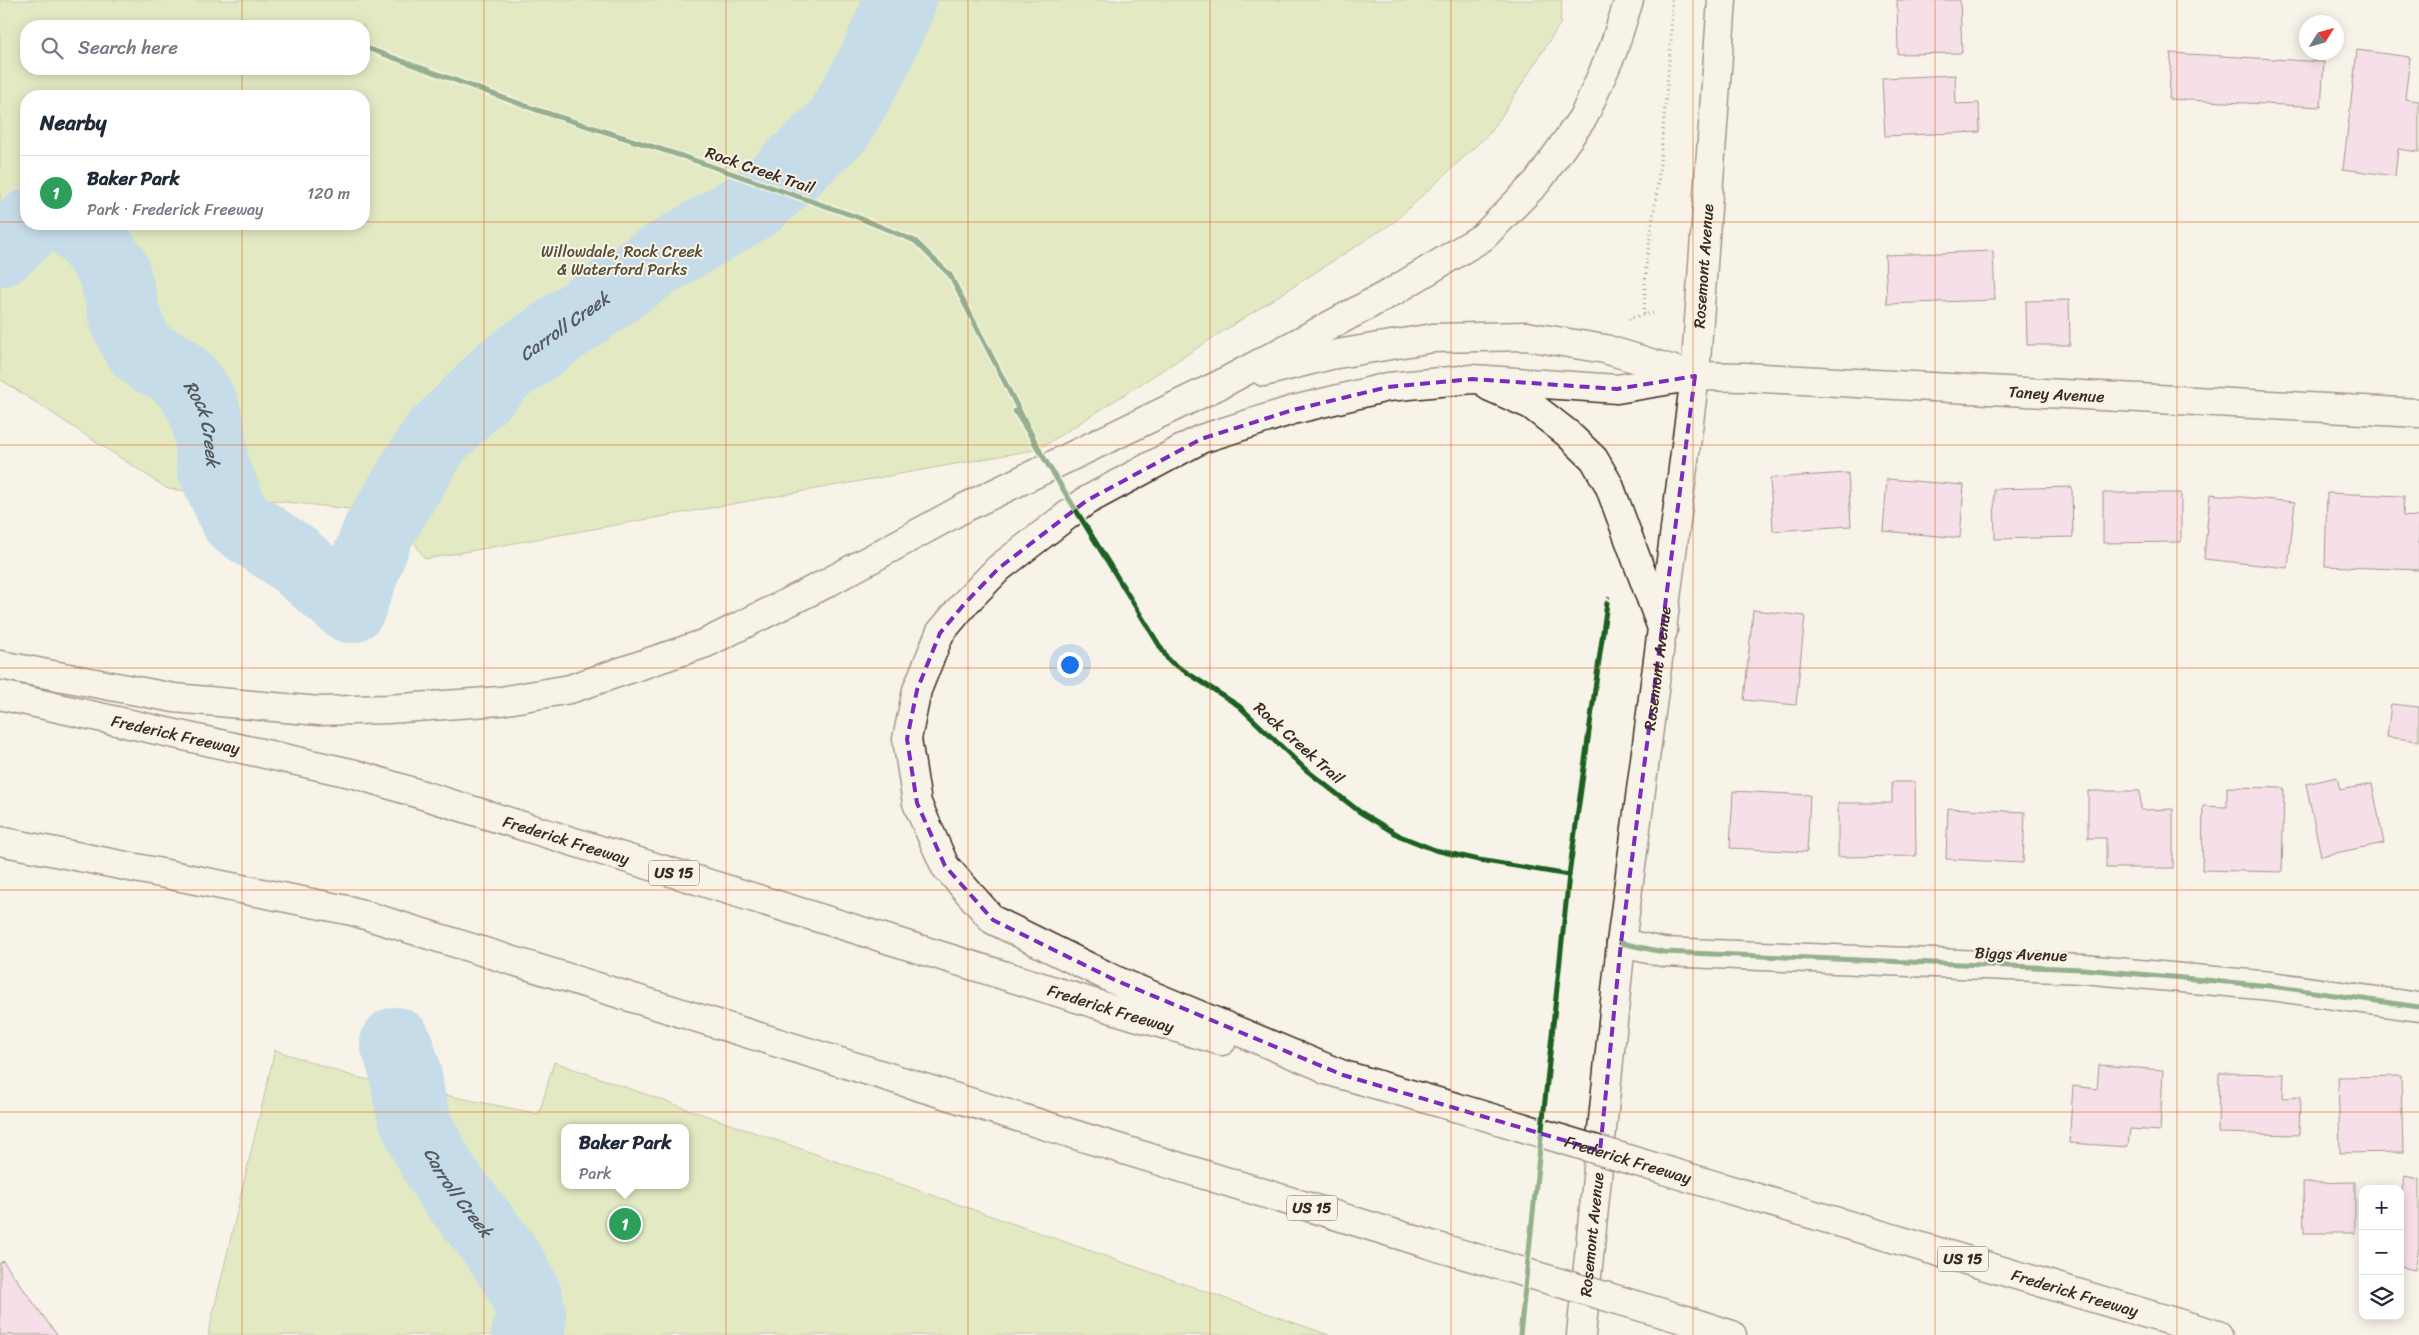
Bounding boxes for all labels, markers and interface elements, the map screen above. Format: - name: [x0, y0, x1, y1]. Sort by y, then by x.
- north arrow: [2299, 15, 2344, 60]
- search box: [20, 20, 370, 75]
- text: Search here: [78, 31, 178, 64]
- icon: search: [38, 34, 66, 62]
- text: Nearby: [40, 104, 106, 142]
- street label: Rock Creek Trail: [702, 138, 819, 202]
- text: Baker Park: [87, 162, 180, 195]
- text: 1: [53, 179, 59, 208]
- text: 120 m: [307, 179, 350, 208]
- text: Park · Frederick Freeway: [87, 195, 263, 224]
- street label: Rosemont Avenue: [1684, 203, 1722, 329]
- park label: Willowdale, Rock Creek & Waterford Parks: [541, 237, 703, 284]
- water label: Carroll Creek: [512, 282, 618, 370]
- water label: Rock Creek: [174, 374, 229, 471]
- street label: Taney Avenue: [2008, 377, 2105, 411]
- street label: Rosemont Avenue: [1634, 604, 1679, 732]
- your location: [1057, 652, 1083, 678]
- street label: Rock Creek Trail: [1247, 694, 1351, 792]
- street label: Frederick Freeway: [109, 706, 243, 763]
- street label: Frederick Freeway: [500, 806, 634, 873]
- road number: US 15: [649, 860, 699, 886]
- street label: Biggs Avenue: [1974, 938, 2068, 970]
- street label: Frederick Freeway: [1044, 975, 1178, 1041]
- popup: [561, 1124, 689, 1189]
- text: Baker Park: [579, 1126, 671, 1159]
- street label: Frederick Freeway: [1561, 1126, 1696, 1192]
- water label: Carroll Creek: [415, 1142, 502, 1246]
- text: Park: [579, 1159, 611, 1188]
- street label: Rosemont Avenue: [1570, 1171, 1612, 1298]
- map controls: [2359, 1185, 2404, 1320]
- button: +: [2359, 1185, 2404, 1230]
- road number: US 15: [1287, 1196, 1337, 1220]
- pin: 1: [609, 1205, 641, 1243]
- button: −: [2359, 1230, 2404, 1275]
- road number: US 15: [1938, 1246, 1988, 1272]
- street label: Frederick Freeway: [2008, 1260, 2143, 1325]
- button: layers: [2359, 1275, 2404, 1320]

